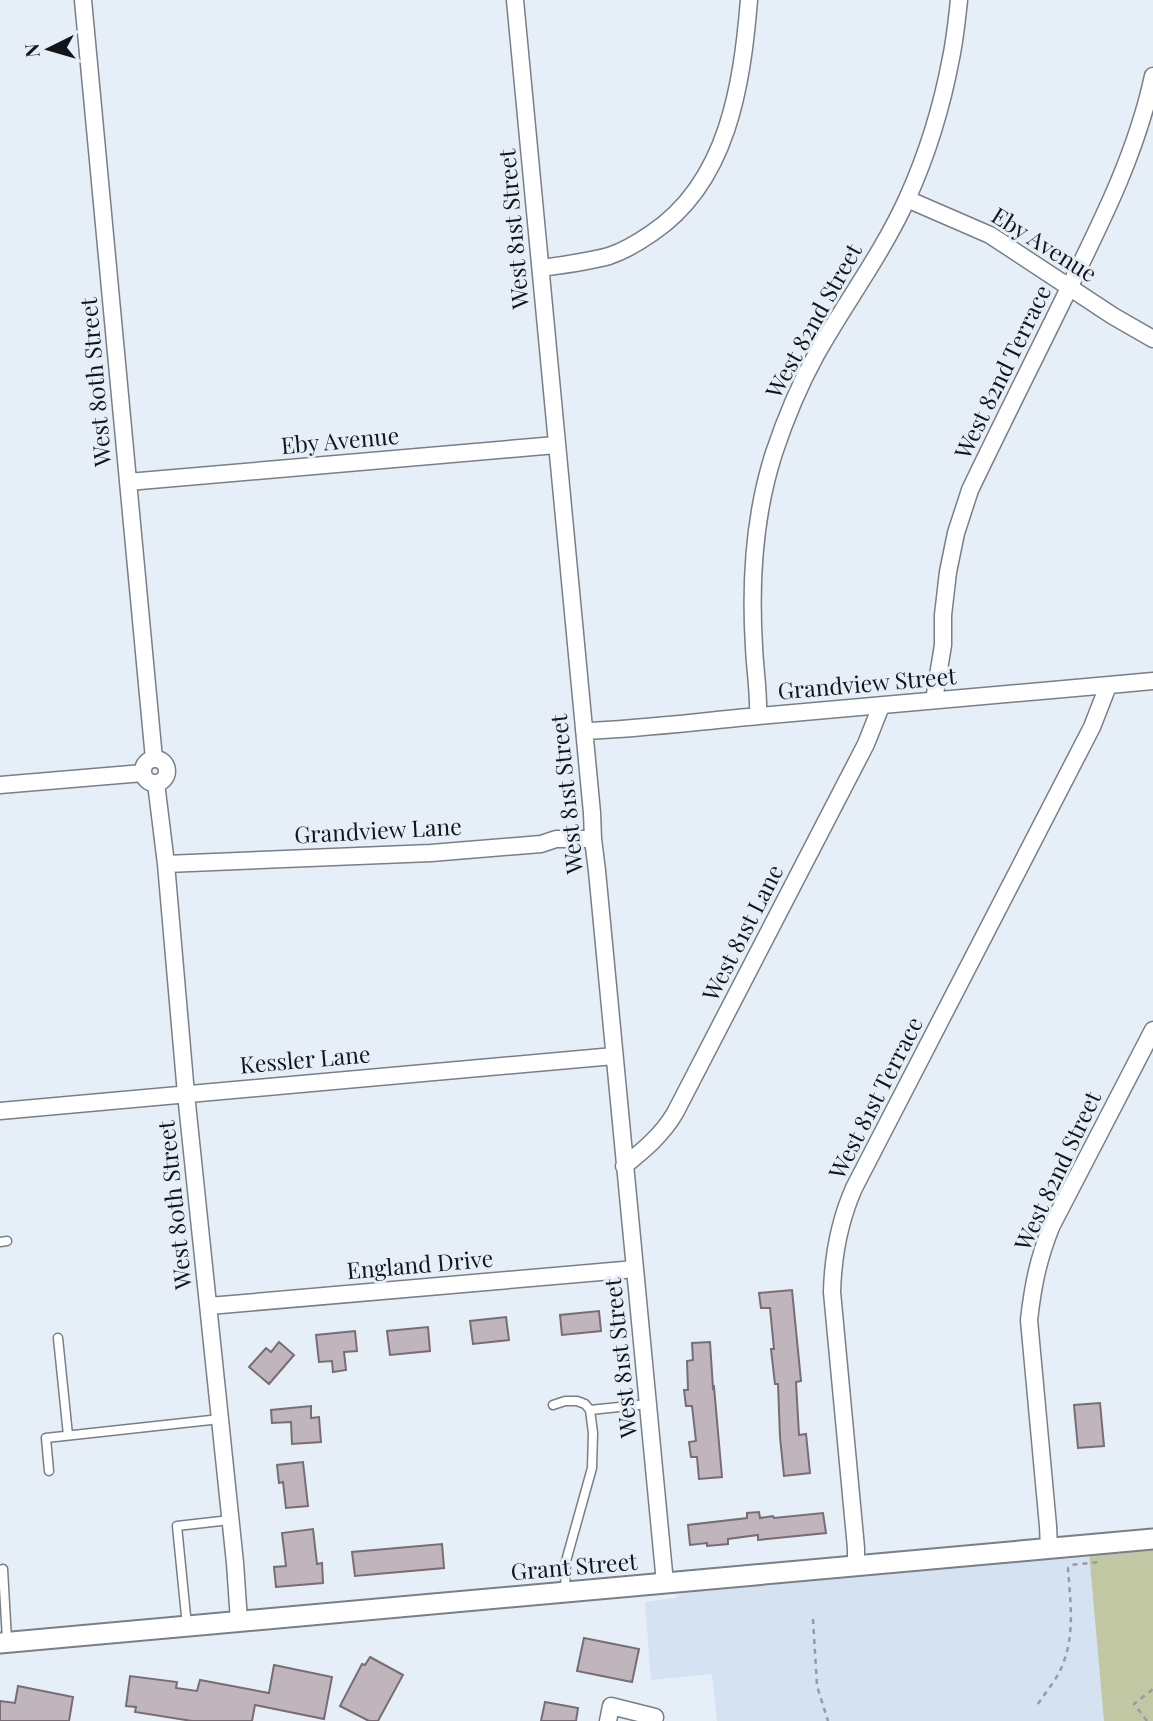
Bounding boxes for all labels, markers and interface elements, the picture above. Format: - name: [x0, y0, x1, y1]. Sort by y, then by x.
- north arrow: [14, 14, 84, 84]
- text: N: [17, 42, 45, 59]
- street label: West 81st Street: [490, 147, 535, 311]
- street label: Eby Avenue: [986, 199, 1103, 288]
- street label: West 82nd Street: [757, 237, 868, 404]
- street label: West 82nd Terrace: [946, 279, 1057, 464]
- street label: West 80th Street: [72, 295, 117, 469]
- street label: Eby Avenue: [279, 419, 400, 460]
- street label: Grandview Street: [776, 659, 958, 706]
- street label: West 81st Street: [542, 712, 589, 877]
- street label: Grandview Lane: [293, 810, 462, 849]
- street label: West 81st Lane: [694, 859, 789, 1007]
- street label: West 81st Terrace: [820, 1011, 929, 1185]
- street label: Kessler Lane: [238, 1037, 372, 1080]
- street label: West 82nd Street: [1006, 1085, 1107, 1256]
- street label: West 80th Street: [149, 1118, 198, 1292]
- street label: England Drive: [345, 1242, 494, 1285]
- street label: West 81st Street: [596, 1276, 643, 1441]
- street label: Grant Street: [509, 1544, 639, 1586]

